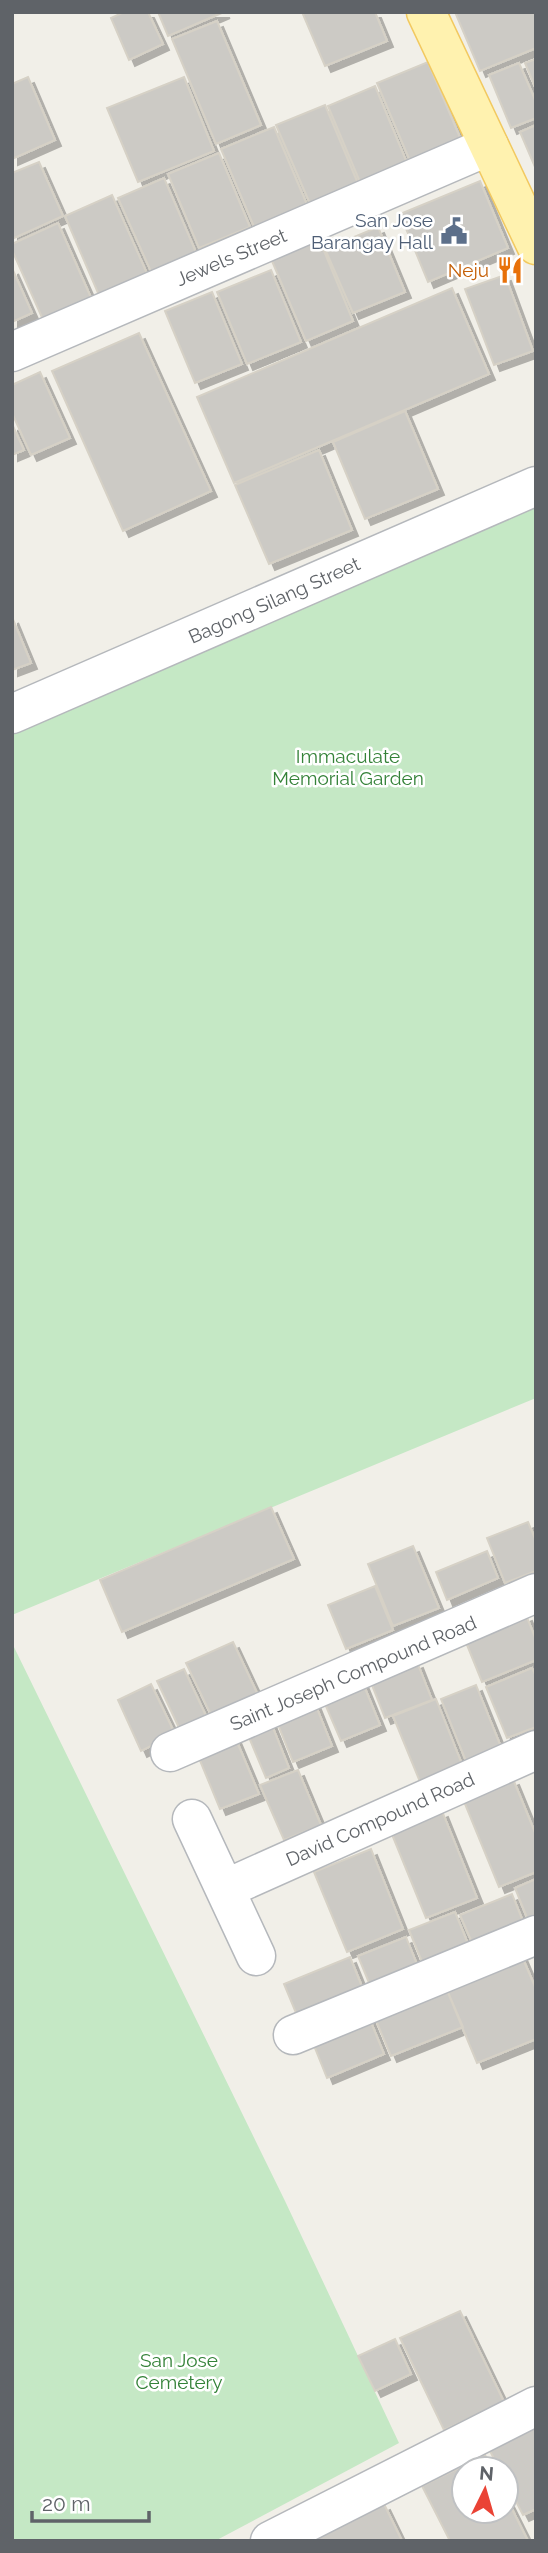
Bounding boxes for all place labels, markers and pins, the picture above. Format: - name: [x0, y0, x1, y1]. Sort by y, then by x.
- place label: San Jose Barangay Hall: [311, 209, 434, 253]
- public building icon: San Jose Barangay Hall: [439, 216, 469, 246]
- restaurant icon: Neju: [495, 255, 525, 285]
- place label: Neju: [448, 259, 489, 281]

